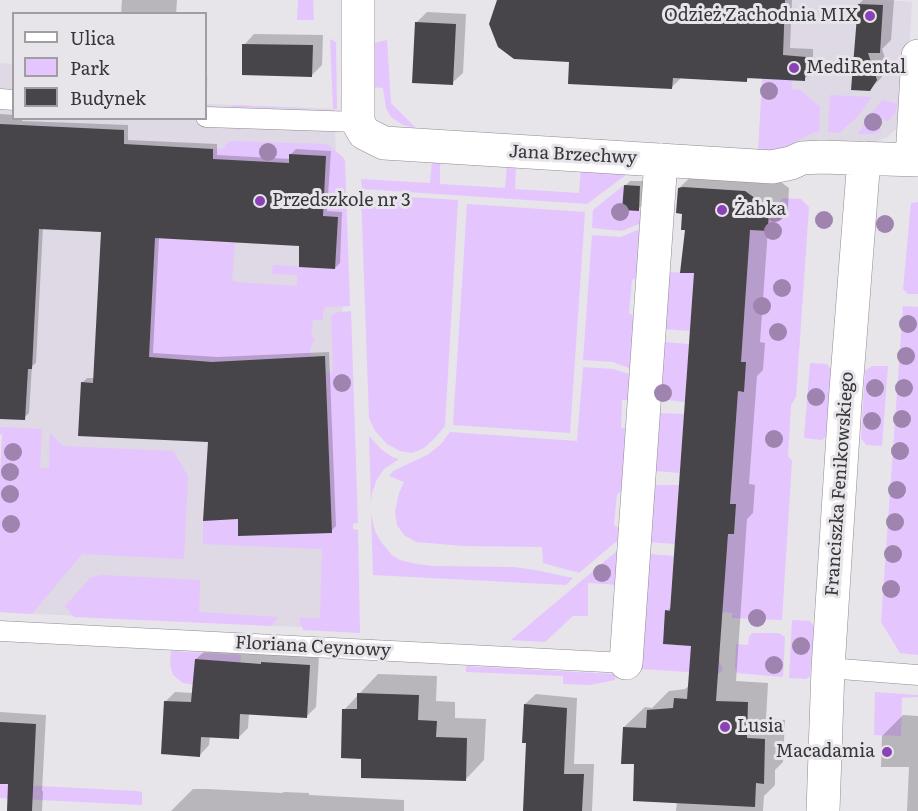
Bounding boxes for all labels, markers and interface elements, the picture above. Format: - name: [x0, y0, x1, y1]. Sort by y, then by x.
- place label: Odzież Zachodnia MIX: [664, 5, 858, 27]
- marker: Odzież Zachodnia MIX: [863, 9, 877, 23]
- legend: [12, 12, 207, 120]
- text: Ulica: [70, 24, 115, 51]
- text: Park: [70, 54, 109, 81]
- place label: MediRental: [806, 57, 906, 79]
- marker: MediRental: [787, 61, 801, 75]
- text: Budynek: [70, 84, 146, 111]
- street label: Jana Brzechwy: [508, 141, 638, 169]
- place label: Przedszkole nr 3: [272, 190, 411, 212]
- marker: Przedszkole nr 3: [253, 194, 267, 208]
- place label: Żabka: [734, 199, 786, 221]
- marker: Żabka: [715, 203, 729, 217]
- street label: Franciszka Fenikowskiego: [821, 371, 859, 597]
- street label: Floriana Ceynowy: [234, 632, 392, 662]
- place label: Lusia: [737, 716, 783, 738]
- marker: Lusia: [718, 720, 732, 734]
- place label: Macadamia: [775, 741, 875, 763]
- marker: Macadamia: [880, 745, 894, 759]

